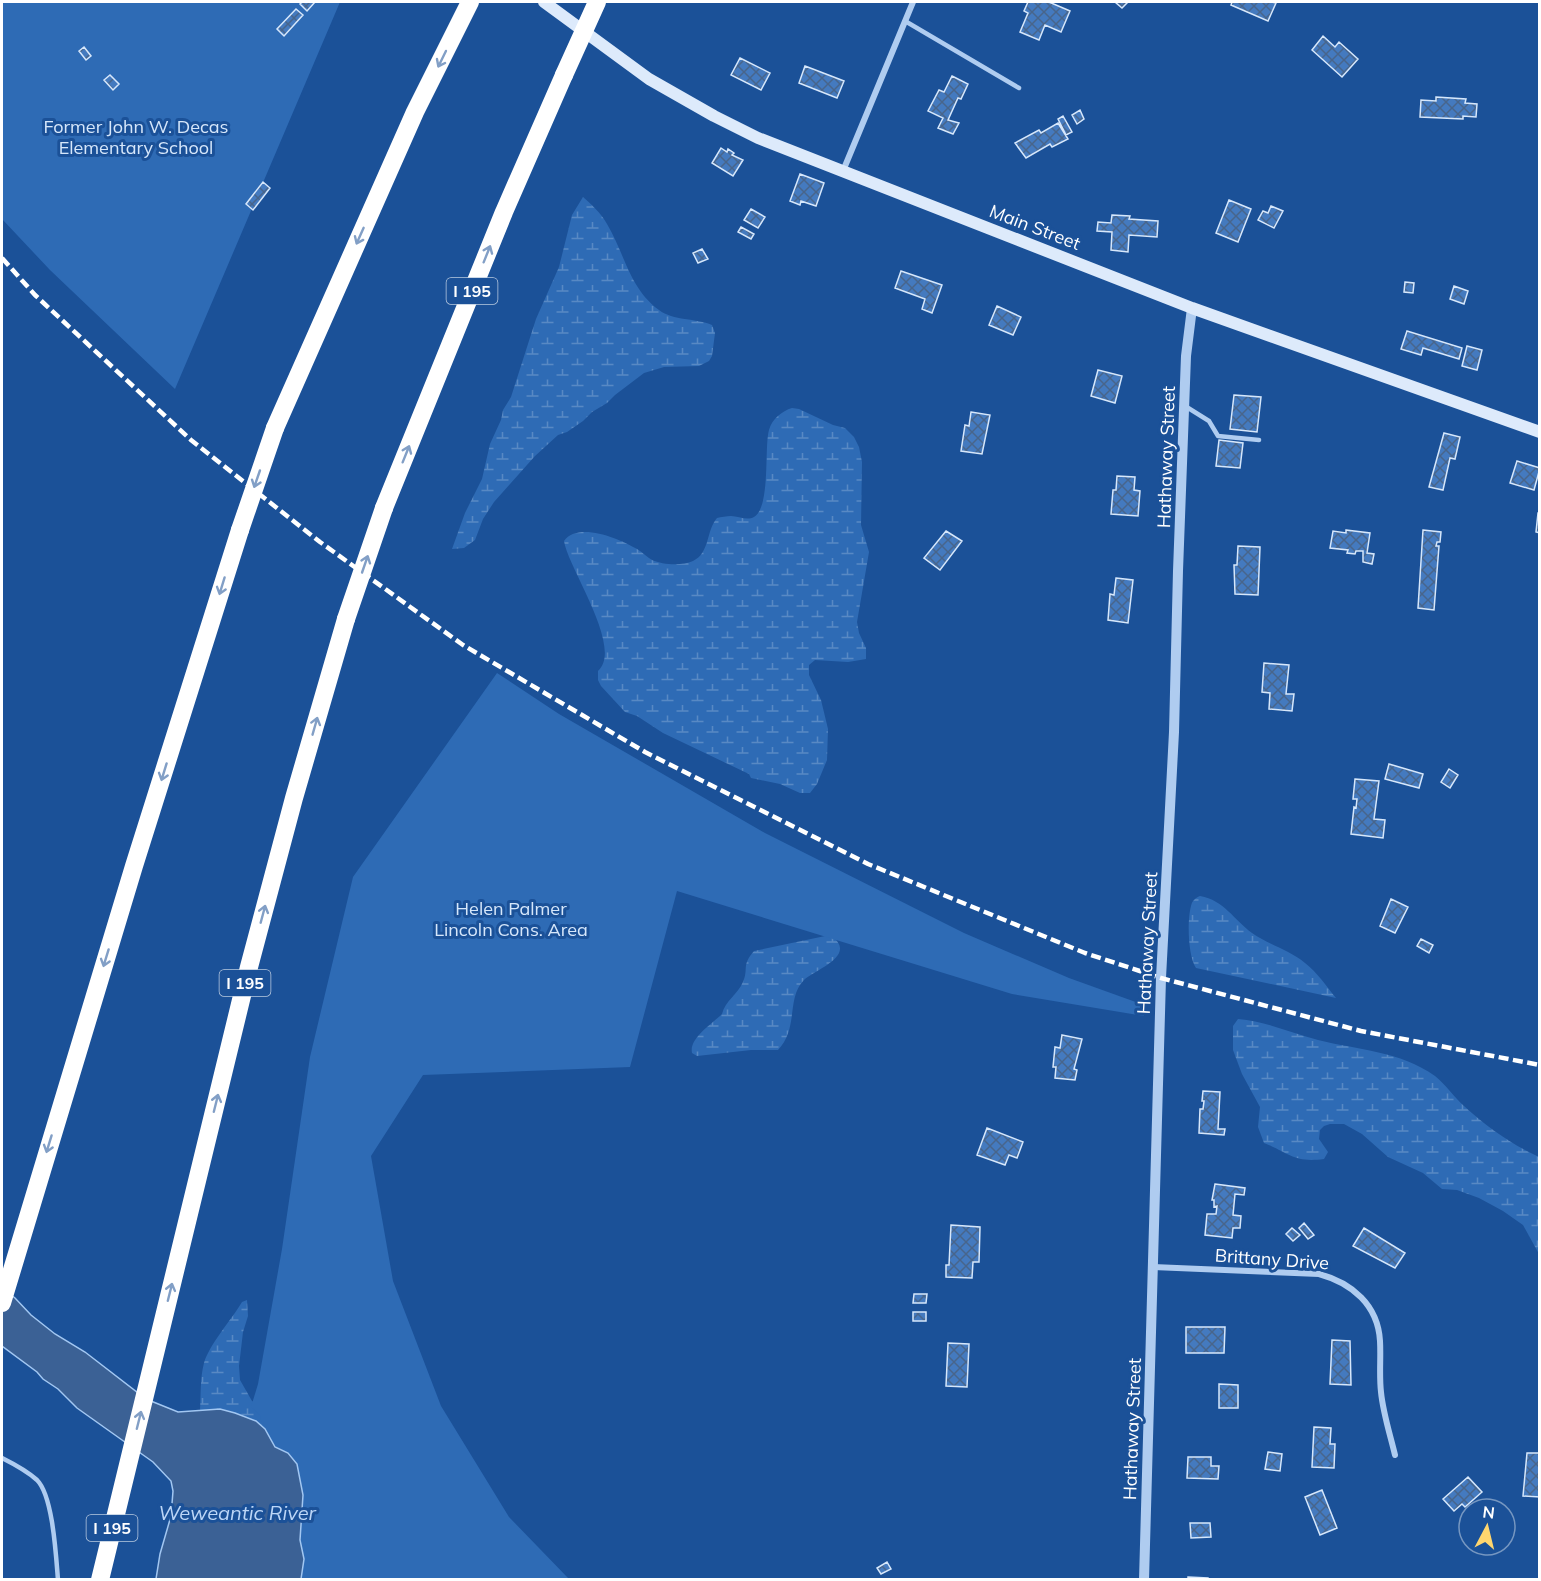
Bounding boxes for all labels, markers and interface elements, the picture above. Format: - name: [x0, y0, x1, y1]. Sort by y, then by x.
- one-way arrow: [436, 49, 447, 67]
- park label: Former John W. Decas Elementary School: [43, 115, 229, 159]
- street label: Main Street: [986, 199, 1084, 255]
- one-way arrow: [354, 226, 366, 244]
- one-way arrow: [482, 245, 493, 263]
- road number: I 195: [446, 278, 498, 304]
- street label: Hathaway Street: [1152, 385, 1180, 529]
- one-way arrow: [401, 445, 412, 463]
- one-way arrow: [251, 469, 262, 488]
- one-way arrow: [361, 555, 372, 574]
- one-way arrow: [216, 576, 227, 595]
- one-way arrow: [310, 717, 321, 736]
- one-way arrow: [158, 762, 169, 781]
- street label: Hathaway Street: [1132, 871, 1162, 1015]
- park label: Helen Palmer Lincoln Cons. Area: [434, 897, 588, 941]
- one-way arrow: [258, 904, 269, 923]
- one-way arrow: [100, 948, 111, 967]
- road number: I 195: [220, 970, 270, 996]
- one-way arrow: [210, 1094, 222, 1113]
- one-way arrow: [43, 1134, 54, 1153]
- street label: Brittany Drive: [1214, 1244, 1330, 1274]
- one-way arrow: [164, 1283, 176, 1302]
- street label: Hathaway Street: [1118, 1357, 1146, 1501]
- one-way arrow: [133, 1411, 145, 1430]
- north arrow: [1457, 1497, 1517, 1557]
- water label: Weweantic River: [158, 1500, 317, 1525]
- text: N: [1482, 1501, 1496, 1523]
- road number: I 195: [86, 1515, 138, 1541]

